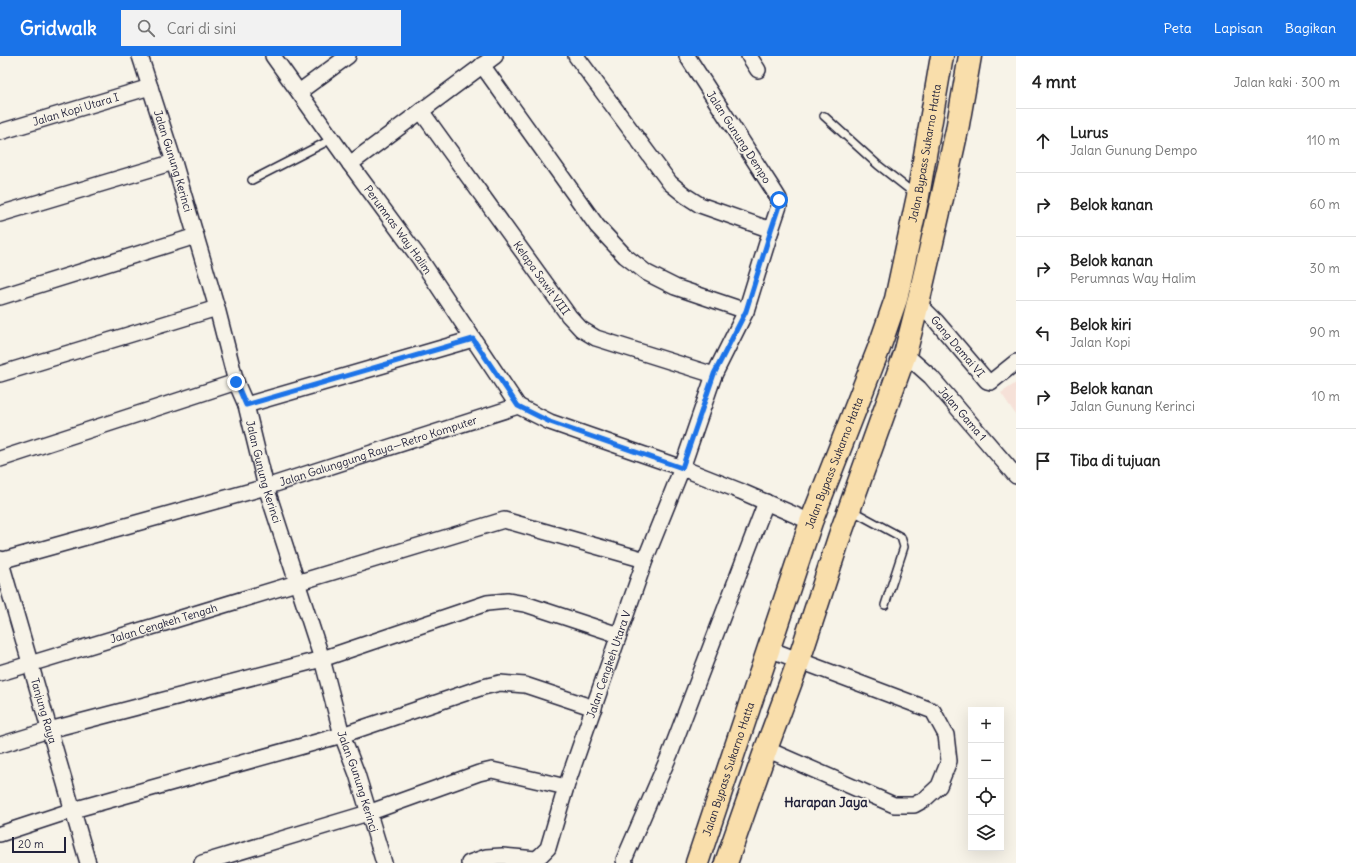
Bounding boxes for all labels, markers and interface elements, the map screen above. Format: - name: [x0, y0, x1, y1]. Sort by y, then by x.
- search box: [121, 10, 401, 46]
- text: Gridwalk: [20, 16, 97, 40]
- icon: search: [135, 17, 157, 39]
- text: Cari di sini: [167, 19, 236, 38]
- text: Peta: [1164, 19, 1192, 37]
- text: Lapisan: [1214, 19, 1263, 37]
- text: Bagikan: [1285, 19, 1336, 37]
- text: 4 mnt: [1032, 71, 1076, 93]
- text: Jalan kaki · 300 m: [1233, 74, 1340, 91]
- street label: Jalan Bypass Sukarno Hatta: [906, 83, 944, 224]
- street label: Jalan Gunung Dempo: [704, 88, 774, 186]
- street label: Jalan Kopi Utara I: [31, 90, 121, 129]
- street label: Jalan Gunung Kerinci: [151, 108, 195, 213]
- text: Lurus: [1070, 123, 1108, 142]
- icon: ahead: [1032, 130, 1054, 152]
- text: 110 m: [1307, 132, 1340, 149]
- text: Jalan Gunung Dempo: [1070, 142, 1197, 159]
- street label: Perumnas Way Halim: [361, 182, 435, 277]
- route start: [770, 191, 788, 209]
- icon: right: [1032, 194, 1054, 216]
- text: Belok kanan: [1070, 195, 1153, 214]
- text: 60 m: [1309, 196, 1340, 213]
- street label: Kelapa Sawit VIII: [510, 238, 573, 318]
- text: Belok kanan: [1070, 251, 1153, 270]
- icon: right: [1032, 258, 1054, 280]
- text: 30 m: [1310, 260, 1340, 277]
- text: Perumnas Way Halim: [1070, 270, 1196, 287]
- street label: Gang Damai VI: [928, 313, 988, 380]
- text: Belok kiri: [1070, 315, 1131, 334]
- icon: left: [1032, 322, 1054, 344]
- text: 90 m: [1309, 324, 1340, 341]
- text: Jalan Kopi: [1070, 334, 1130, 351]
- route end: [227, 373, 245, 391]
- text: Belok kanan: [1070, 379, 1153, 398]
- street label: Jalan Gama 1: [935, 384, 990, 444]
- icon: right: [1032, 386, 1054, 408]
- text: 10 m: [1312, 388, 1340, 405]
- street label: Jalan Bypass Sukarno Hatta: [802, 395, 866, 531]
- text: Jalan Gunung Kerinci: [1070, 398, 1195, 415]
- street label: Jalan Galunggung Raya—Retro Komputer: [278, 412, 479, 489]
- street label: Jalan Gunung Kerinci: [243, 419, 284, 525]
- icon: arrive: [1032, 450, 1054, 472]
- text: Tiba di tujuan: [1070, 451, 1160, 470]
- street label: Jalan Cengkeh Tengah: [108, 600, 219, 646]
- street label: Jalan Cengkeh Utara V: [583, 608, 634, 720]
- street label: Tanjung Raya: [28, 676, 60, 745]
- street label: Jalan Bypass Sukarno Hatta: [700, 700, 757, 838]
- map controls: [968, 707, 1004, 851]
- button: +: [968, 707, 1004, 743]
- street label: Jalan Gunung Kerinci: [334, 730, 381, 834]
- button: −: [968, 743, 1004, 779]
- button: locate: [968, 779, 1004, 815]
- district label: Harapan Jaya: [784, 794, 868, 811]
- button: layers: [968, 815, 1004, 851]
- scale bar: [12, 835, 66, 854]
- text: 20 m: [18, 837, 44, 851]

